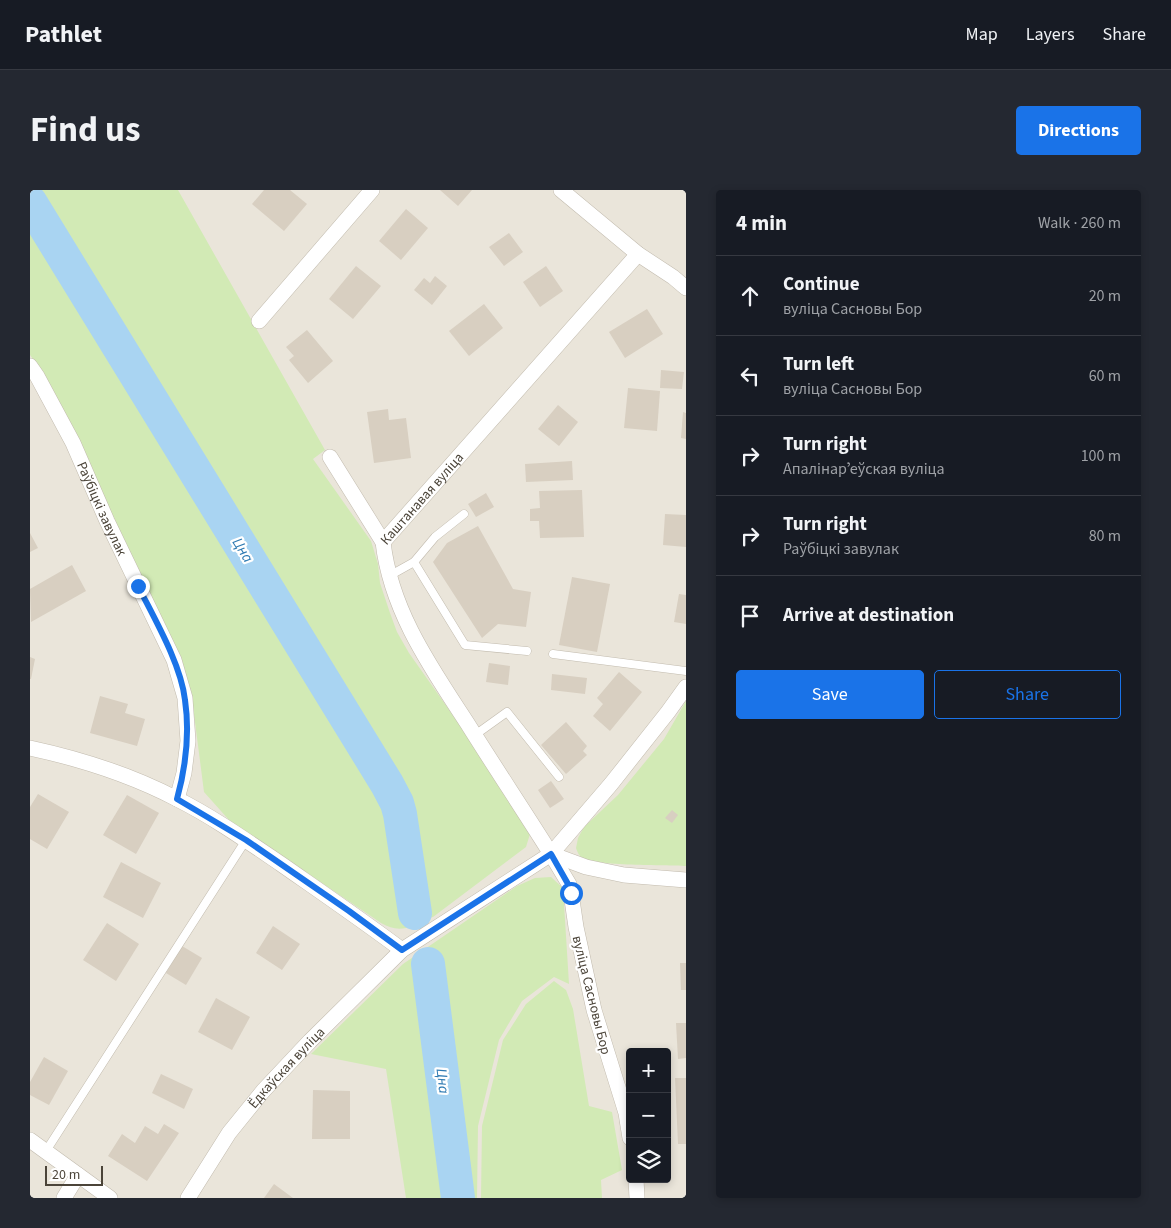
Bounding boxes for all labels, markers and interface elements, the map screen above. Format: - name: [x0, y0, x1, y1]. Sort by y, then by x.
- text: Pathlet: [25, 17, 102, 52]
- text: Map: [966, 22, 998, 47]
- text: Layers: [1026, 22, 1075, 47]
- text: Share: [1103, 22, 1146, 47]
- text: Find us: [30, 105, 140, 155]
- button: Directions: [1016, 106, 1141, 155]
- text: 4 min: [736, 208, 787, 238]
- text: Walk · 260 m: [1038, 212, 1121, 234]
- text: Continue: [783, 271, 860, 298]
- icon: ahead: [736, 282, 764, 310]
- text: 20 m: [1089, 285, 1121, 307]
- text: вуліца Сасновы Бор: [783, 298, 922, 320]
- text: Turn left: [783, 351, 854, 378]
- icon: left: [736, 362, 764, 390]
- text: 60 m: [1089, 365, 1121, 387]
- text: вуліца Сасновы Бор: [783, 378, 922, 400]
- text: Turn right: [783, 431, 867, 458]
- icon: right: [736, 442, 764, 470]
- text: 100 m: [1081, 445, 1121, 467]
- street label: Каштанавая вуліца: [376, 449, 469, 550]
- text: Апалінарʼеўская вуліца: [783, 458, 945, 480]
- street label: Раўбіцкі завулак: [71, 459, 131, 559]
- text: Turn right: [783, 511, 867, 538]
- icon: right: [736, 522, 764, 550]
- text: 80 m: [1089, 525, 1121, 547]
- water label: Цна: [227, 534, 258, 567]
- text: Раўбіцкі завулак: [783, 538, 899, 560]
- route end: [127, 575, 150, 598]
- icon: arrive: [736, 602, 764, 630]
- text: Arrive at destination: [783, 602, 954, 629]
- button: Save: [736, 670, 924, 719]
- button: Share: [934, 670, 1121, 719]
- route start: [560, 882, 583, 905]
- street label: вуліца Сасновы Бор: [567, 934, 616, 1057]
- street label: Ёдкаўская вуліца: [244, 1023, 330, 1113]
- map controls: [626, 1048, 671, 1183]
- button: +: [626, 1048, 671, 1093]
- water label: Цна: [431, 1067, 454, 1095]
- button: −: [626, 1093, 671, 1138]
- button: layers: [626, 1138, 671, 1183]
- scale bar: [45, 1163, 102, 1186]
- text: 20 m: [52, 1165, 80, 1185]

